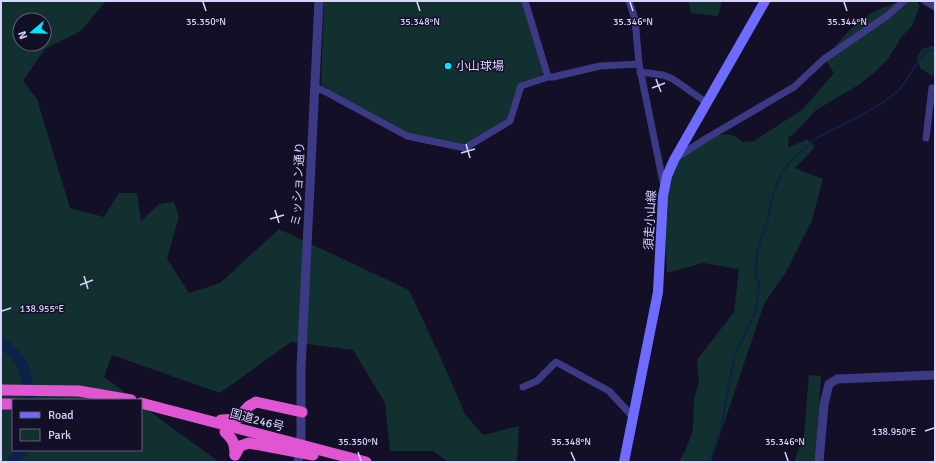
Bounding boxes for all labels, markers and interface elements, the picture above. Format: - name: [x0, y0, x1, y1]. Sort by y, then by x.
- north arrow: [12, 12, 52, 52]
- text: 35.350°N: [186, 16, 226, 28]
- text: 35.348°N: [400, 16, 440, 28]
- text: 35.346°N: [613, 16, 653, 28]
- text: 35.344°N: [827, 16, 867, 28]
- text: N: [16, 29, 30, 41]
- place label: 小山球場: [456, 59, 504, 74]
- marker: 小山球場: [443, 61, 453, 71]
- street label: ミッション通り: [289, 142, 308, 226]
- street label: 須走小山線: [641, 190, 660, 250]
- text: 138.955°E: [20, 303, 65, 315]
- legend: [12, 399, 142, 451]
- street label: 国道246号: [228, 406, 286, 435]
- text: Road: [48, 408, 74, 423]
- text: 138.950°E: [872, 426, 917, 438]
- text: Park: [48, 428, 71, 443]
- text: 35.350°N: [338, 436, 378, 448]
- text: 35.348°N: [551, 436, 591, 448]
- text: 35.346°N: [765, 436, 805, 448]

